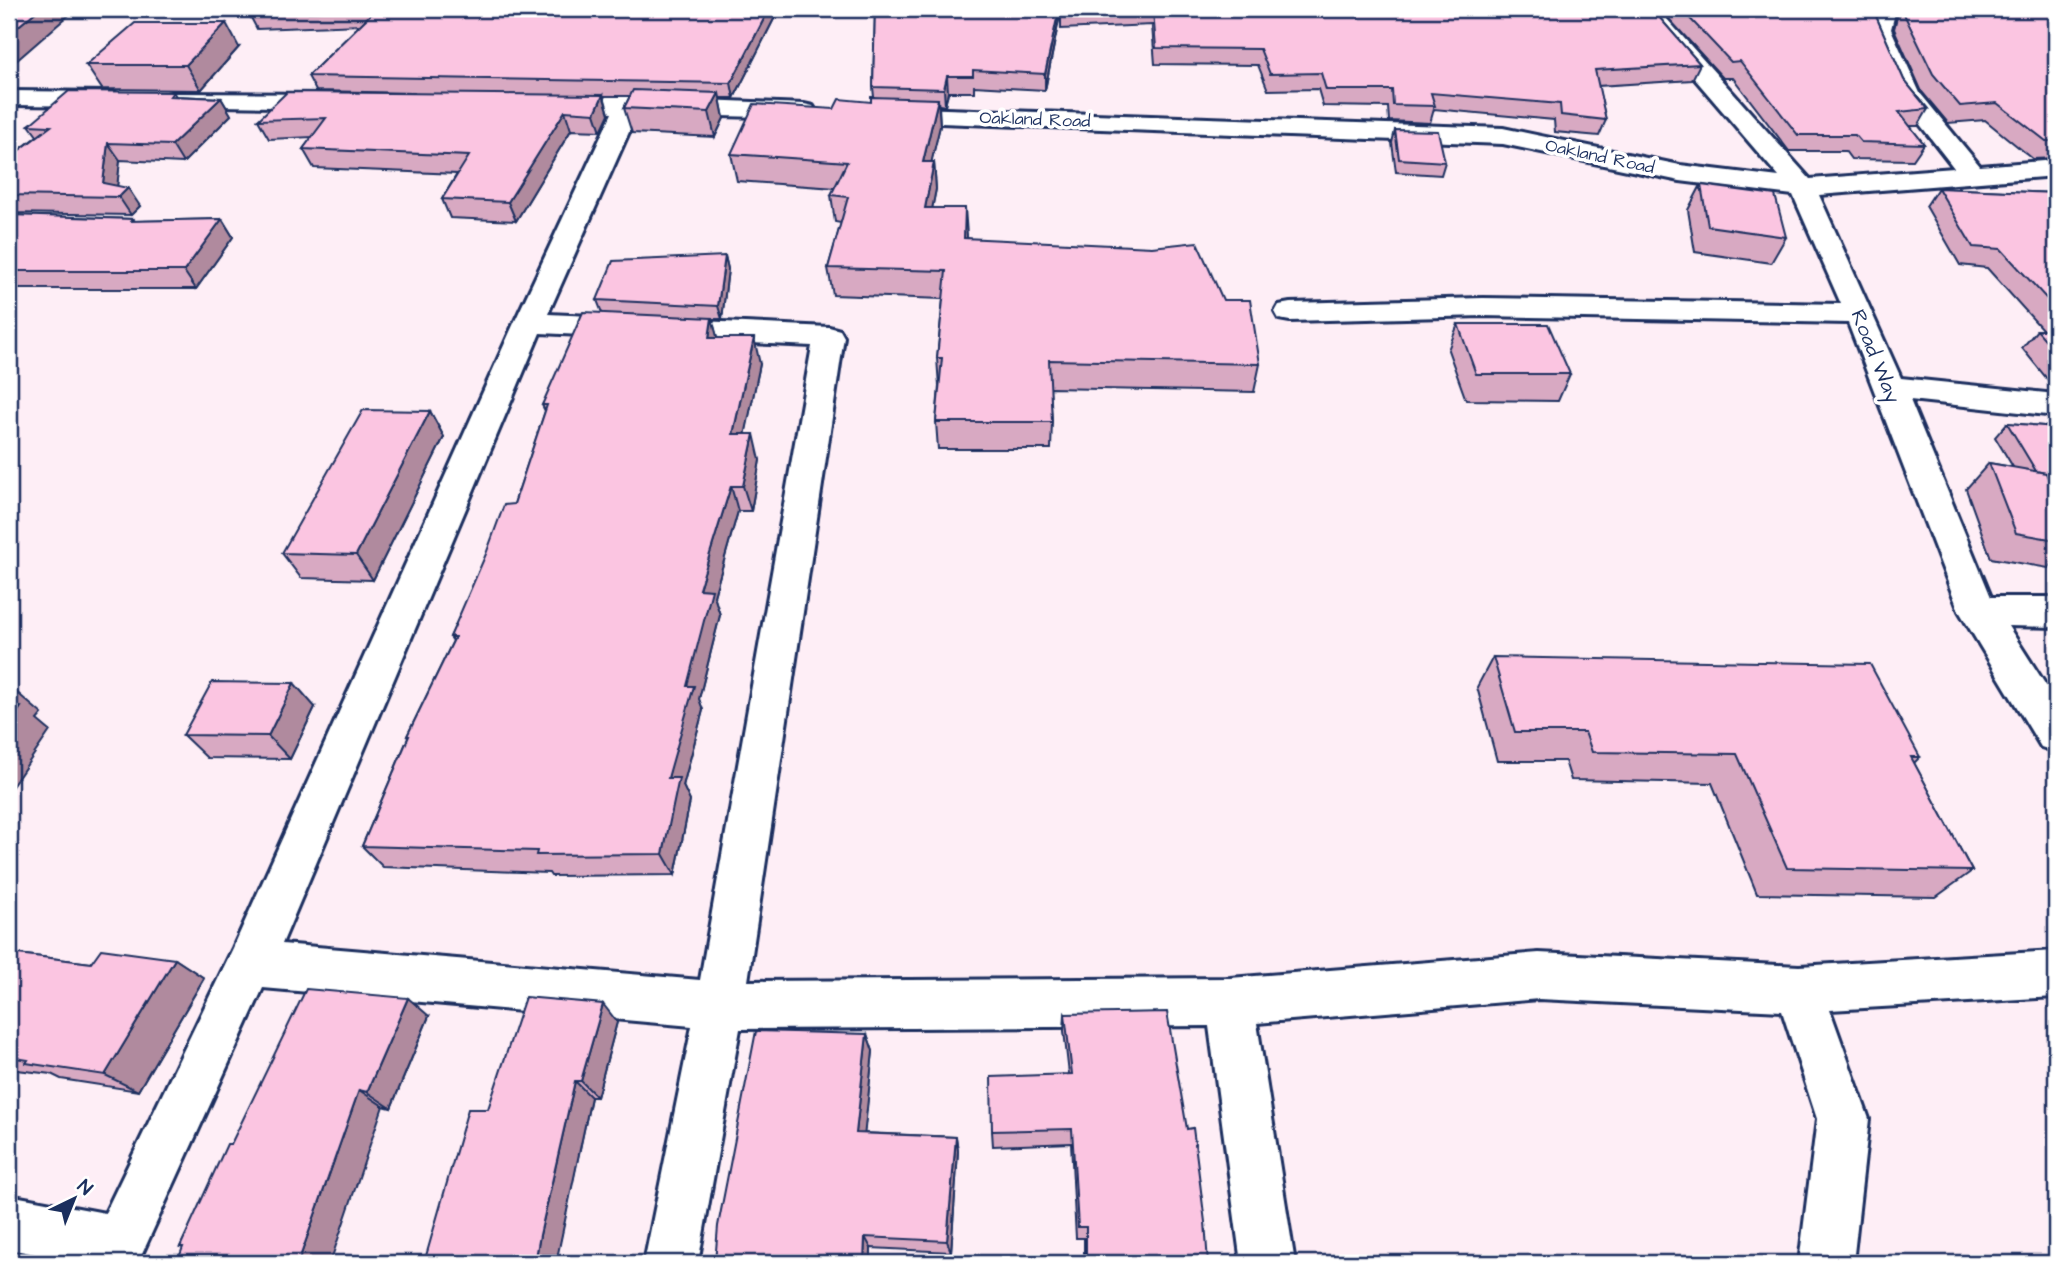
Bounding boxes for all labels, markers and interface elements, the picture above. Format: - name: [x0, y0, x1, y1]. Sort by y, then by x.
- street label: Oakland Road: [979, 105, 1091, 134]
- street label: Oakland Road: [1543, 133, 1657, 180]
- street label: Road Way: [1842, 305, 1908, 409]
- north arrow: [38, 1164, 108, 1234]
- text: N: [71, 1174, 98, 1202]

